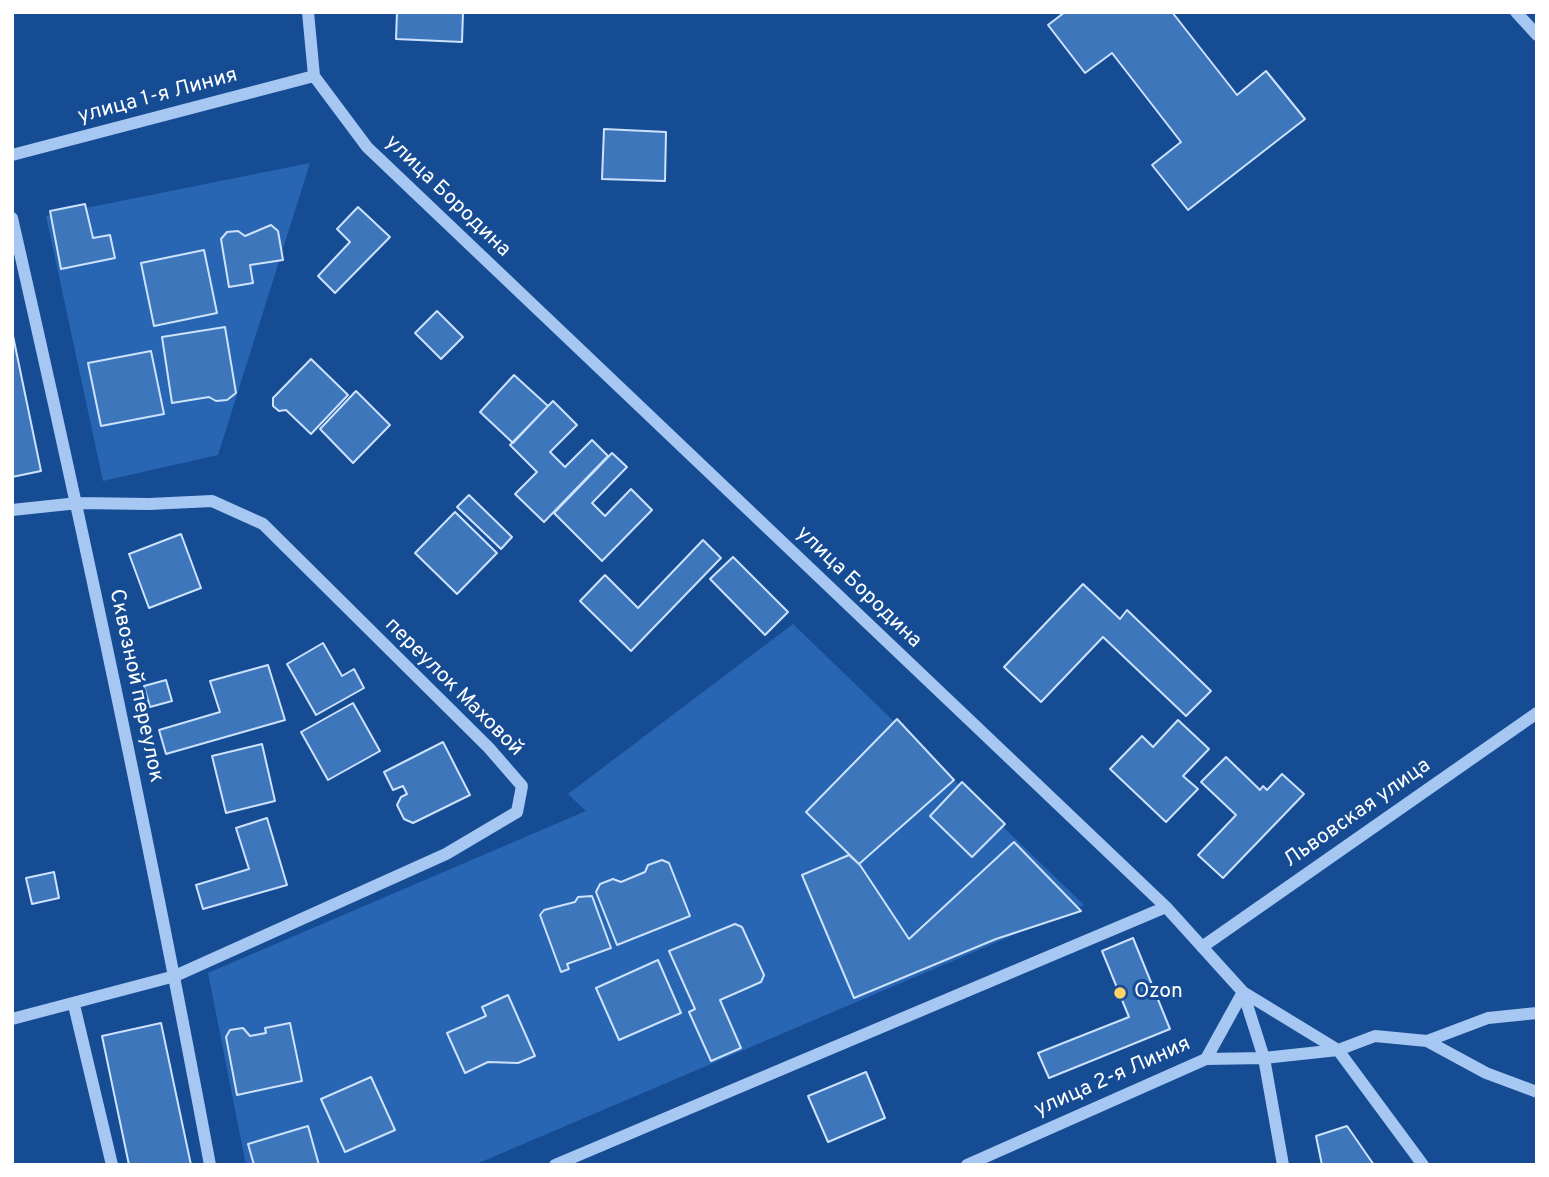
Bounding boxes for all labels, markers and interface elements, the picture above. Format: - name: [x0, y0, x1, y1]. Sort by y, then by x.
- street label: улица 1-я Линия: [75, 64, 241, 130]
- street label: улица Бородина: [379, 131, 515, 263]
- street label: улица Бородина: [790, 522, 926, 654]
- street label: Сквозной переулок: [102, 587, 168, 785]
- street label: переулок Маховой: [379, 614, 527, 762]
- street label: Львовская улица: [1280, 754, 1436, 874]
- place label: Ozon: [1134, 980, 1183, 1006]
- marker: Ozon: [1112, 985, 1128, 1001]
- street label: улица 2-я Линия: [1031, 1032, 1195, 1124]

